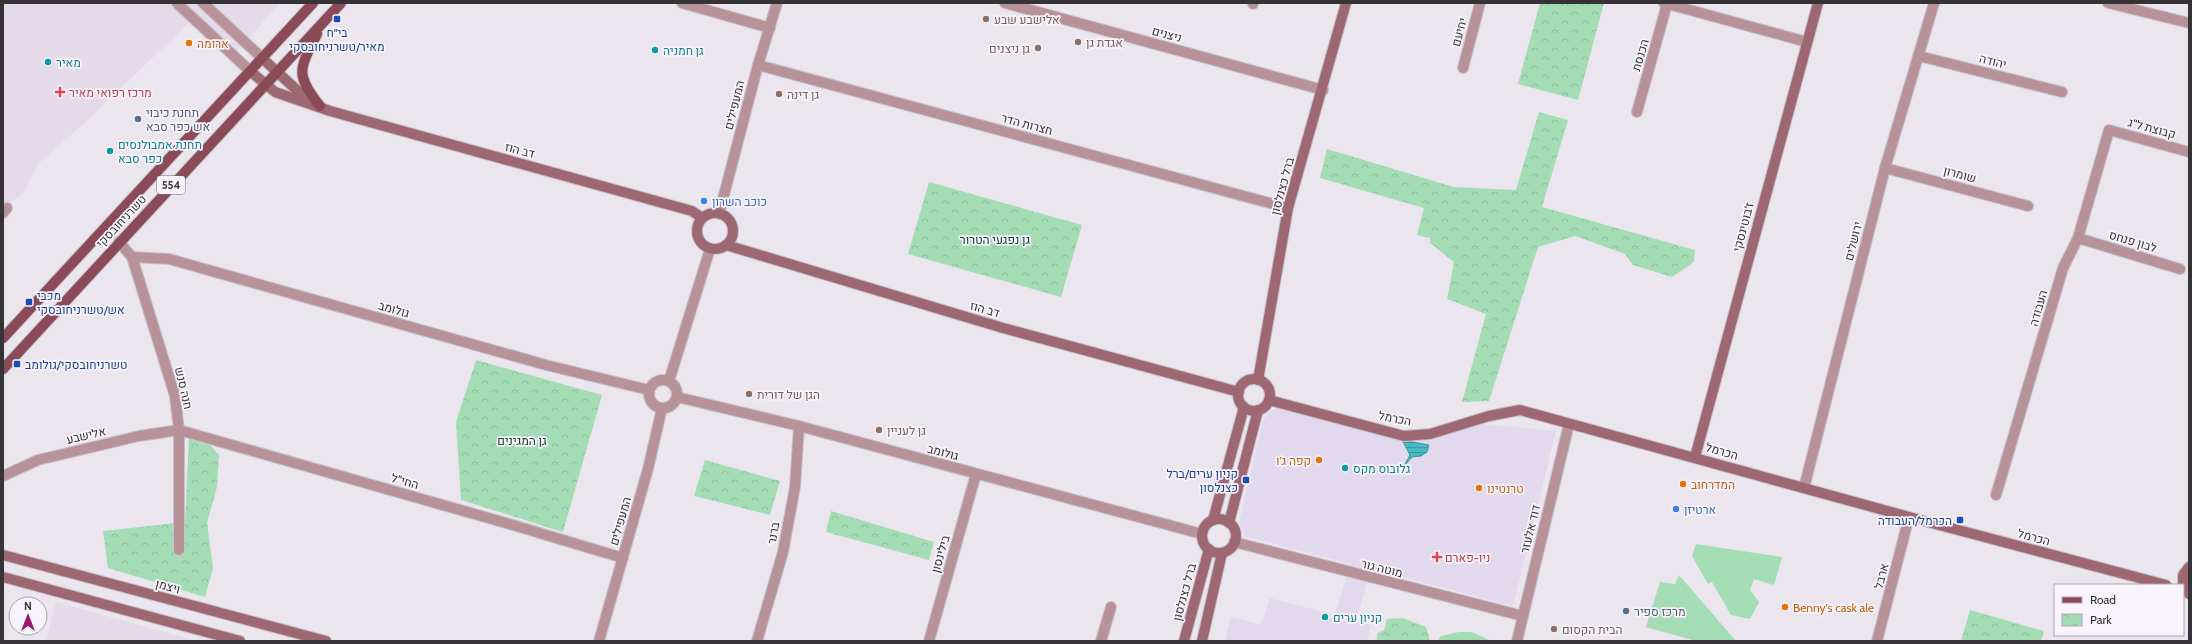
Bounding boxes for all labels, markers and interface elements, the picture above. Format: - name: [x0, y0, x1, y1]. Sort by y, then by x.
- place label: אלישבע שבע: [994, 12, 1060, 27]
- marker: בי״ח מאיר/טשרניחובסקי: [332, 14, 342, 24]
- marker: אלישבע שבע: [981, 14, 991, 24]
- street label: יחיעם: [1448, 16, 1470, 48]
- street label: ניצנים: [1151, 23, 1183, 45]
- place label: בי״ח מאיר/טשרניחובסקי: [289, 25, 385, 54]
- place label: אגדת גן: [1086, 35, 1123, 50]
- place label: ארומה: [197, 36, 229, 51]
- marker: אגדת גן: [1073, 37, 1083, 47]
- street label: הכנסת: [1628, 37, 1652, 73]
- marker: ארומה: [184, 38, 194, 48]
- place label: גן ניצנים: [989, 41, 1030, 56]
- place label: גן חמניה: [663, 43, 704, 58]
- marker: גן ניצנים: [1033, 43, 1043, 53]
- marker: גן חמניה: [650, 45, 660, 55]
- street label: יהודה: [1978, 50, 2008, 72]
- place label: מאיר: [56, 55, 81, 70]
- marker: מאיר: [43, 57, 53, 67]
- street label: המעפילים: [721, 79, 747, 131]
- place label: מרכז רפואי מאיר: [69, 85, 152, 100]
- marker: מרכז רפואי מאיר: [54, 86, 66, 98]
- place label: גן דינה: [787, 87, 819, 102]
- marker: גן דינה: [774, 89, 784, 99]
- place label: תחנת כיבוי אש כפר סבא: [146, 105, 210, 134]
- street label: חצרות הדר: [1000, 110, 1054, 138]
- marker: תחנת כיבוי אש כפר סבא: [133, 114, 143, 124]
- street label: קבוצת ל"ג: [2127, 114, 2177, 142]
- place label: תחנת אמבולנסים כפר סבא: [118, 137, 202, 166]
- street label: דב הוז: [504, 139, 536, 161]
- marker: תחנת אמבולנסים כפר סבא: [105, 146, 115, 156]
- street label: ברל כצנלסון: [1267, 155, 1297, 217]
- street label: שומרון: [1942, 162, 1978, 186]
- road number: 554: [157, 176, 185, 194]
- street label: טשרניחובסקי: [93, 192, 149, 250]
- place label: כוכב השרון: [712, 194, 767, 209]
- marker: כוכב השרון: [699, 196, 709, 206]
- street label: ז'בוטינסקי: [1729, 201, 1757, 253]
- street label: ירושלים: [1841, 220, 1865, 262]
- street label: לבון פנחס: [2107, 227, 2159, 255]
- park label: גן נפגעי הטרור: [960, 232, 1031, 247]
- place label: מכבי אש/טשרניחובסקי: [37, 288, 125, 317]
- street label: העבודה: [2026, 288, 2050, 328]
- marker: מכבי אש/טשרניחובסקי: [24, 297, 34, 307]
- street label: גולומב: [377, 297, 412, 321]
- street label: דב הוז: [968, 298, 1002, 320]
- place label: טשרניחובסקי/גולומב: [25, 357, 127, 372]
- marker: טשרניחובסקי/גולומב: [12, 359, 22, 369]
- street label: חנה סנש: [172, 365, 196, 411]
- place label: הגן של דורית: [757, 387, 820, 402]
- marker: הגן של דורית: [744, 389, 754, 399]
- street label: הכרמל: [1377, 407, 1413, 429]
- street label: אלישבע: [65, 423, 108, 447]
- place label: גן לעניין: [887, 423, 926, 438]
- marker: גן לעניין: [874, 425, 884, 435]
- park label: גן המגינים: [497, 433, 547, 448]
- street label: הכרמל: [1704, 439, 1740, 463]
- street label: גולומב: [926, 441, 961, 463]
- place label: קפה ג'ו: [1276, 453, 1311, 468]
- marker: קפה ג'ו: [1314, 455, 1324, 465]
- place label: גלובוס מקס: [1353, 461, 1411, 476]
- marker: גלובוס מקס: [1340, 463, 1350, 473]
- place label: קניון ערים/ברל כצנלסון: [1167, 466, 1238, 495]
- street label: החי"ל: [389, 470, 421, 492]
- marker: קניון ערים/ברל כצנלסון: [1241, 475, 1251, 485]
- place label: המדרחוב: [1691, 477, 1735, 492]
- marker: המדרחוב: [1678, 479, 1688, 489]
- place label: טרנטינו: [1487, 481, 1524, 496]
- marker: טרנטינו: [1474, 483, 1484, 493]
- street label: המעפילים: [606, 495, 634, 547]
- place label: ארטיזן: [1684, 502, 1717, 517]
- street label: דוד אלעזר: [1517, 503, 1543, 555]
- marker: ארטיזן: [1671, 504, 1681, 514]
- place label: הכרמל/העבודה: [1878, 513, 1952, 528]
- marker: הכרמל/העבודה: [1955, 515, 1965, 525]
- street label: ברנר: [764, 520, 782, 545]
- street label: הכרמל: [2016, 525, 2052, 549]
- street label: בילינסון: [927, 533, 953, 575]
- place label: ניו-פארם: [1445, 550, 1490, 565]
- marker: ניו-פארם: [1432, 552, 1442, 562]
- street label: מוטה גור: [1360, 556, 1404, 580]
- street label: ברל כצנלסון: [1169, 561, 1199, 623]
- street label: ארבל: [1871, 561, 1892, 590]
- street label: ויצמן: [154, 576, 182, 596]
- legend: [2054, 584, 2184, 636]
- text: Road: [2090, 592, 2116, 607]
- north arrow: [8, 596, 48, 636]
- text: N: [24, 599, 32, 613]
- place label: Benny's cask ale: [1793, 600, 1874, 615]
- marker: Benny's cask ale: [1780, 602, 1790, 612]
- place label: מרכז ספיר: [1634, 604, 1686, 619]
- marker: מרכז ספיר: [1621, 606, 1631, 616]
- place label: קניון ערים: [1333, 610, 1382, 625]
- marker: קניון ערים: [1320, 612, 1330, 622]
- text: Park: [2090, 612, 2112, 627]
- place label: הבית הקסום: [1562, 622, 1623, 637]
- marker: הבית הקסום: [1549, 624, 1559, 634]

